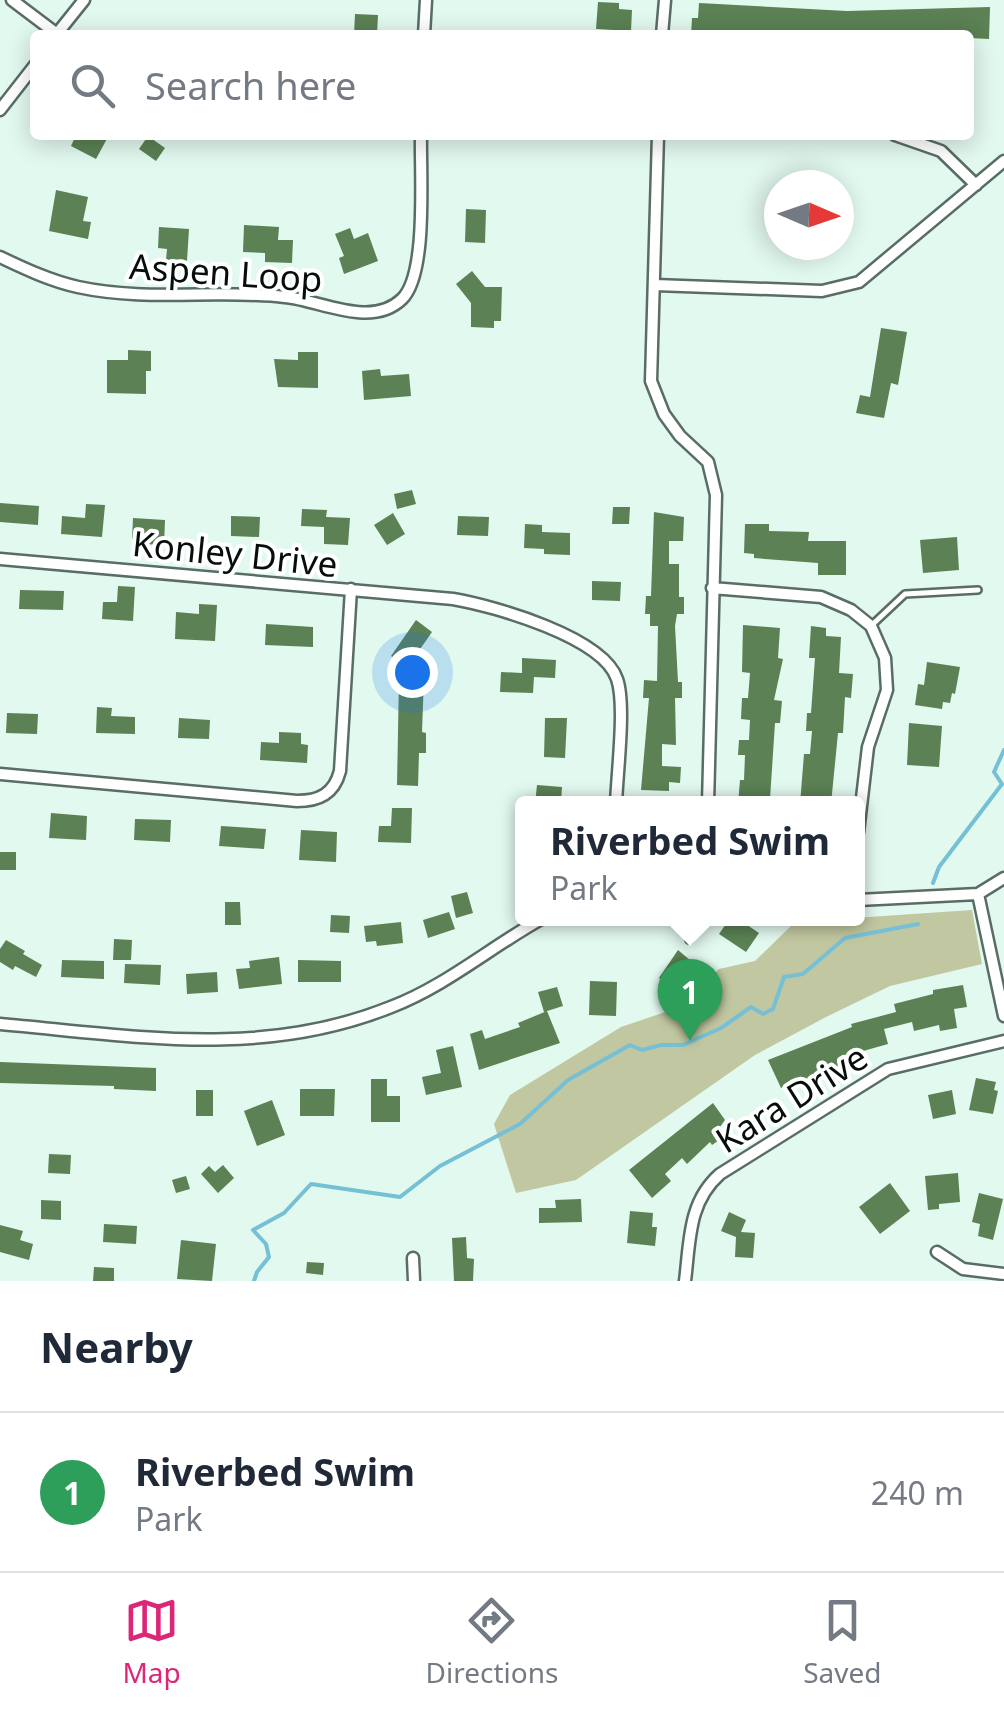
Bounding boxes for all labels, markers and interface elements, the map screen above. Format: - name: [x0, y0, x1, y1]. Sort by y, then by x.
- search box: [30, 30, 974, 140]
- icon: search: [65, 58, 120, 113]
- text: Search here: [145, 59, 356, 111]
- north arrow: [764, 170, 854, 260]
- street label: Aspen Loop: [128, 242, 324, 302]
- street label: Konley Drive: [130, 519, 340, 587]
- your location: [387, 647, 438, 698]
- popup: [515, 796, 865, 926]
- text: Riverbed Swim: [550, 814, 830, 866]
- text: Park: [550, 866, 618, 909]
- pin: 1: [658, 958, 722, 1041]
- street label: Kara Drive: [706, 1033, 876, 1163]
- text: Nearby: [40, 1318, 193, 1375]
- text: Riverbed Swim: [135, 1445, 415, 1497]
- text: 1: [63, 1471, 82, 1514]
- text: 240 m: [871, 1471, 964, 1514]
- text: Park: [135, 1497, 203, 1540]
- tab: Map: [122, 1593, 181, 1691]
- tab: Directions: [426, 1593, 558, 1691]
- tab: Saved: [803, 1593, 882, 1691]

